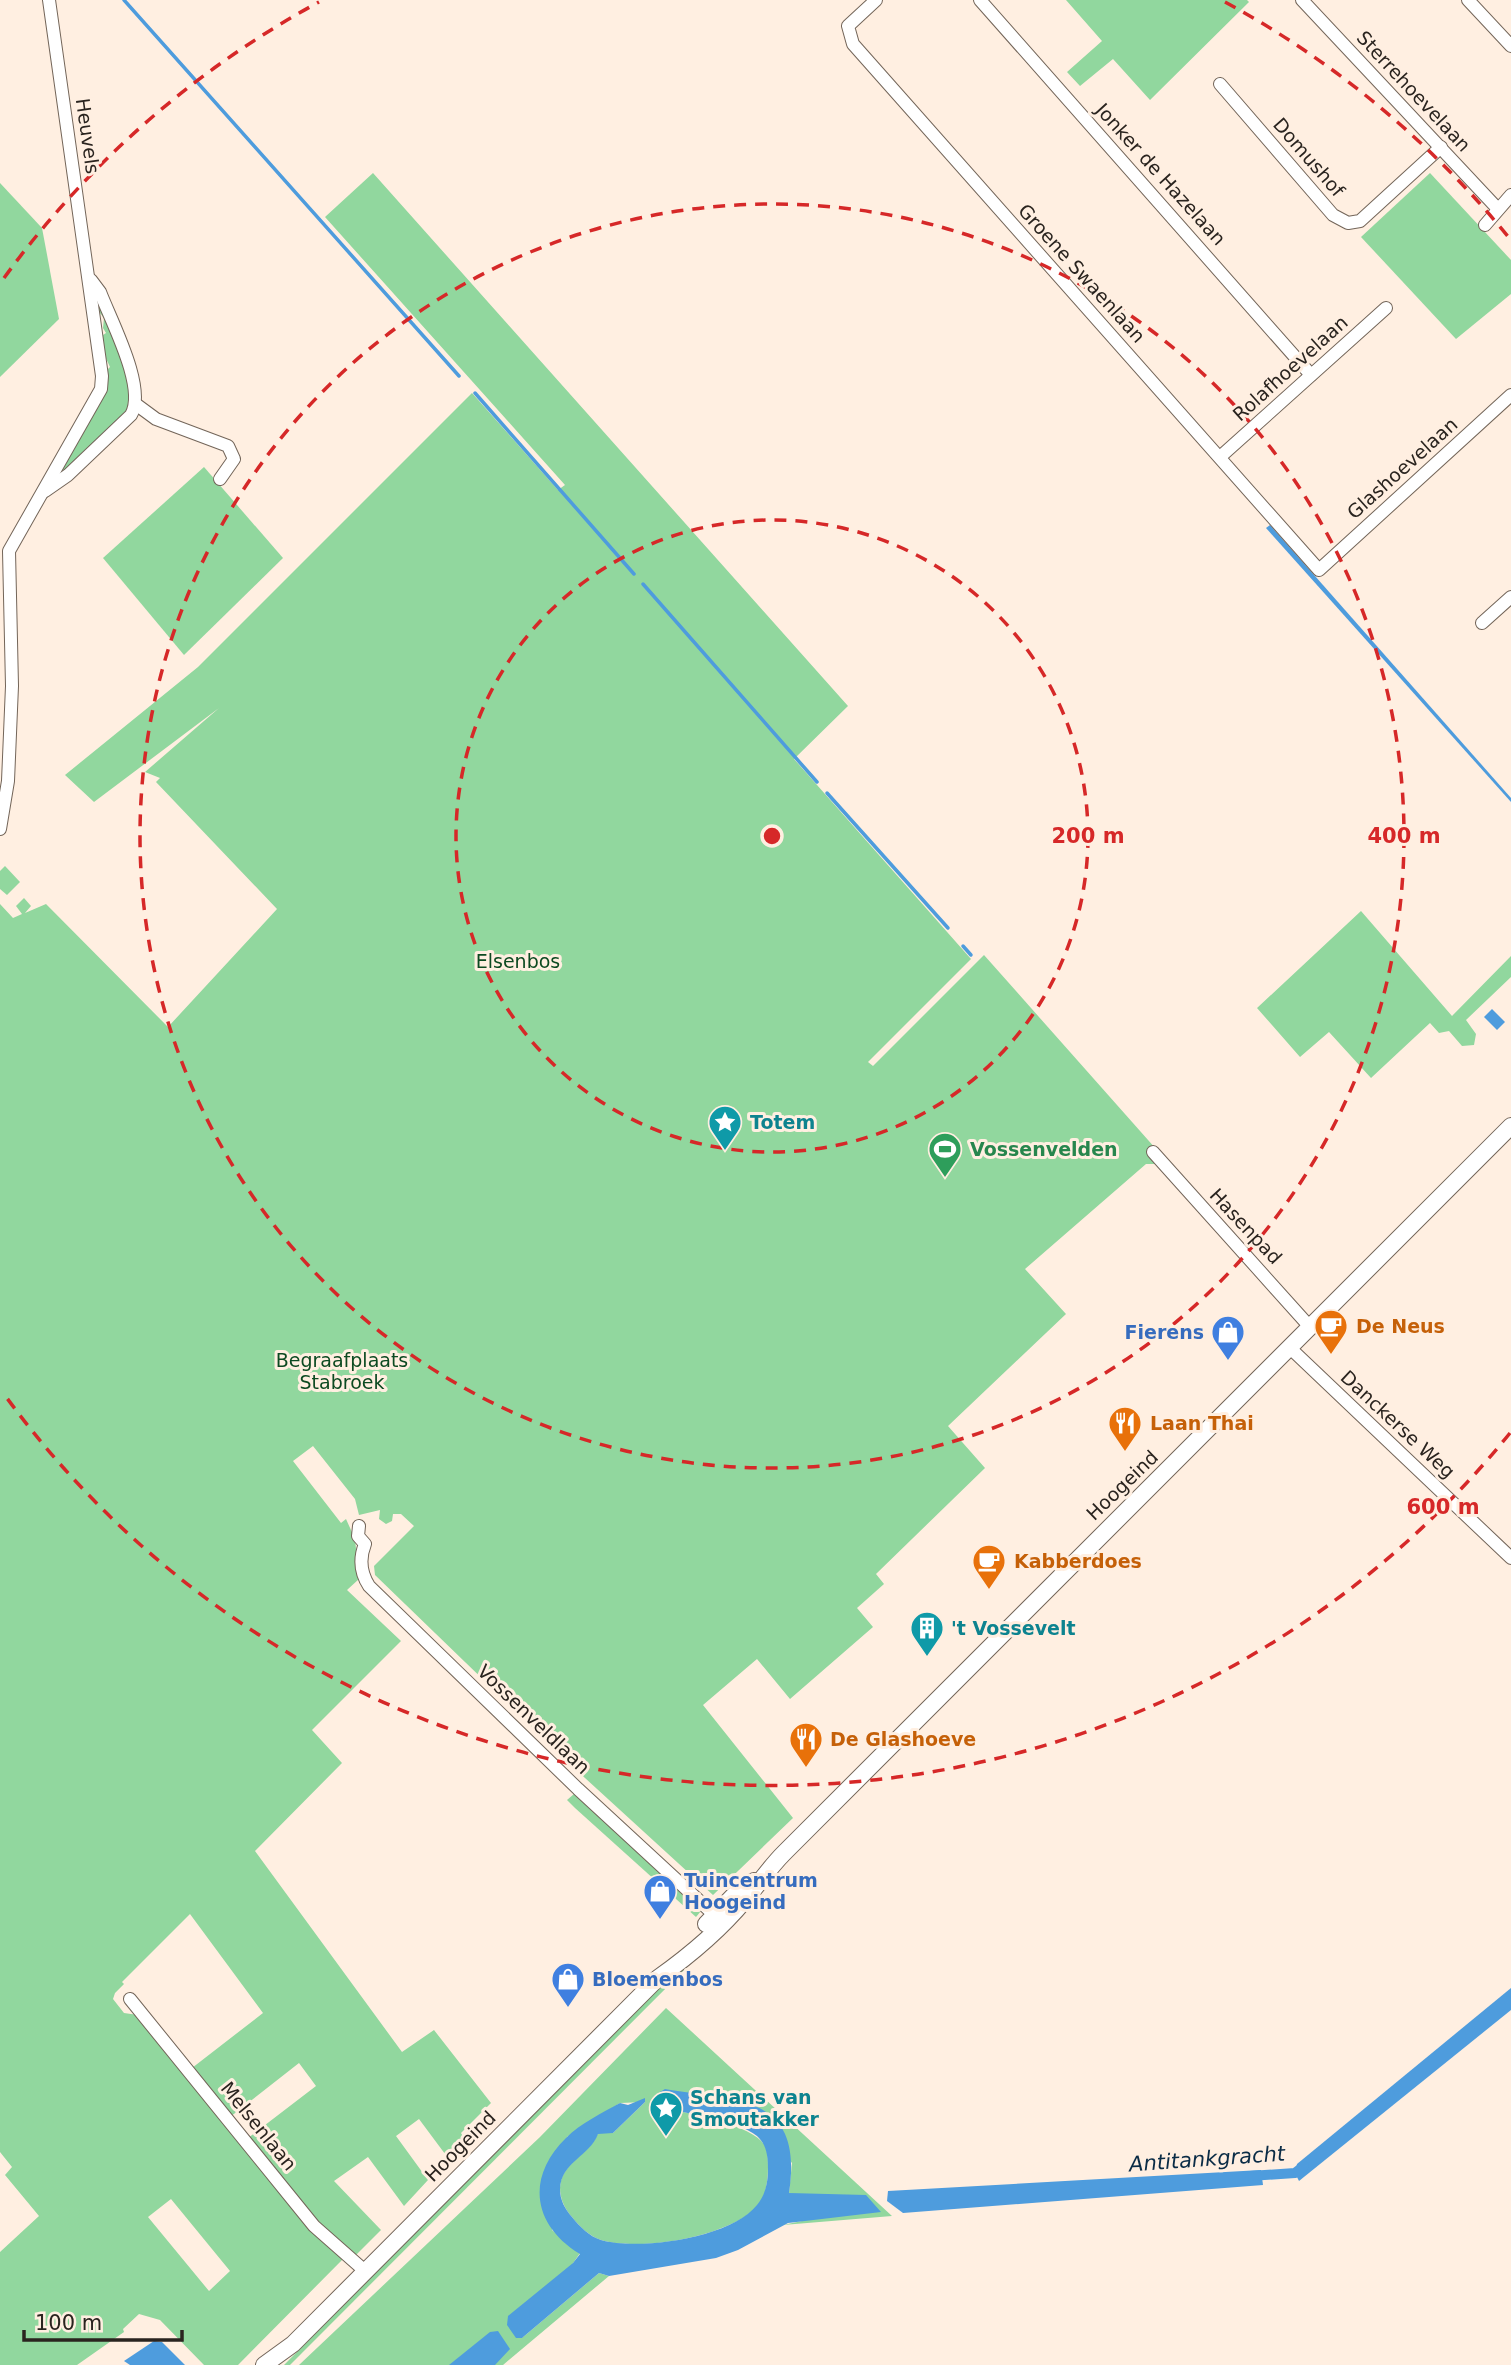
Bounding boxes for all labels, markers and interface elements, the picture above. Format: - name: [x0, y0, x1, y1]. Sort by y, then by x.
- street label: Sterrehoevelaan: [1353, 26, 1475, 156]
- street label: Heuvels: [72, 97, 104, 175]
- street label: Jonker de Hazelaan: [1091, 98, 1230, 249]
- street label: Domushof: [1269, 113, 1350, 202]
- street label: Groene Swaenlaan: [1014, 199, 1150, 347]
- street label: Rolafhoevelaan: [1228, 311, 1352, 425]
- street label: Glashoevelaan: [1342, 413, 1462, 523]
- centre of rings: [760, 824, 784, 848]
- text: 200 m: [1051, 824, 1125, 848]
- text: 400 m: [1367, 824, 1441, 848]
- park label: Elsenbos: [476, 950, 560, 972]
- place icon: Totem: [706, 1103, 744, 1152]
- place label: Totem: [750, 1111, 815, 1133]
- sports icon: Vossenvelden: [926, 1130, 964, 1179]
- place label: Vossenvelden: [970, 1138, 1118, 1160]
- street label: Hasenpad: [1205, 1184, 1287, 1268]
- cafe icon: De Neus: [1312, 1307, 1350, 1356]
- shop icon: Fierens: [1209, 1313, 1247, 1362]
- place label: De Neus: [1356, 1315, 1445, 1337]
- place label: Fierens: [1125, 1321, 1204, 1343]
- park label: Begraafplaats Stabroek: [276, 1349, 408, 1393]
- street label: Danckerse Weg: [1337, 1366, 1459, 1482]
- restaurant icon: Laan Thai: [1106, 1404, 1144, 1453]
- place label: Laan Thai: [1150, 1412, 1254, 1434]
- street label: Hoogeind: [1082, 1446, 1162, 1524]
- text: 600 m: [1406, 1495, 1480, 1519]
- cafe icon: Kabberdoes: [970, 1542, 1008, 1591]
- place label: Kabberdoes: [1014, 1550, 1142, 1572]
- building icon: 't Vossevelt: [908, 1609, 946, 1658]
- place label: 't Vossevelt: [951, 1617, 1076, 1639]
- street label: Vossenveldlaan: [473, 1660, 595, 1778]
- restaurant icon: De Glashoeve: [787, 1720, 825, 1769]
- place label: De Glashoeve: [830, 1728, 976, 1750]
- place label: Tuincentrum Hoogeind: [684, 1869, 818, 1913]
- shop icon: Tuincentrum Hoogeind: [641, 1872, 679, 1921]
- shop icon: Bloemenbos: [549, 1960, 587, 2009]
- place label: Bloemenbos: [592, 1968, 723, 1990]
- street label: Melsenlaan: [217, 2077, 301, 2175]
- place label: Schans van Smoutakker: [690, 2086, 820, 2130]
- place icon: Schans van Smoutakker: [647, 2089, 685, 2138]
- street label: Hoogeind: [420, 2106, 500, 2186]
- water label: Antitankgracht: [1126, 2142, 1287, 2177]
- scale bar: [24, 2298, 182, 2342]
- text: 100 m: [35, 2311, 102, 2335]

